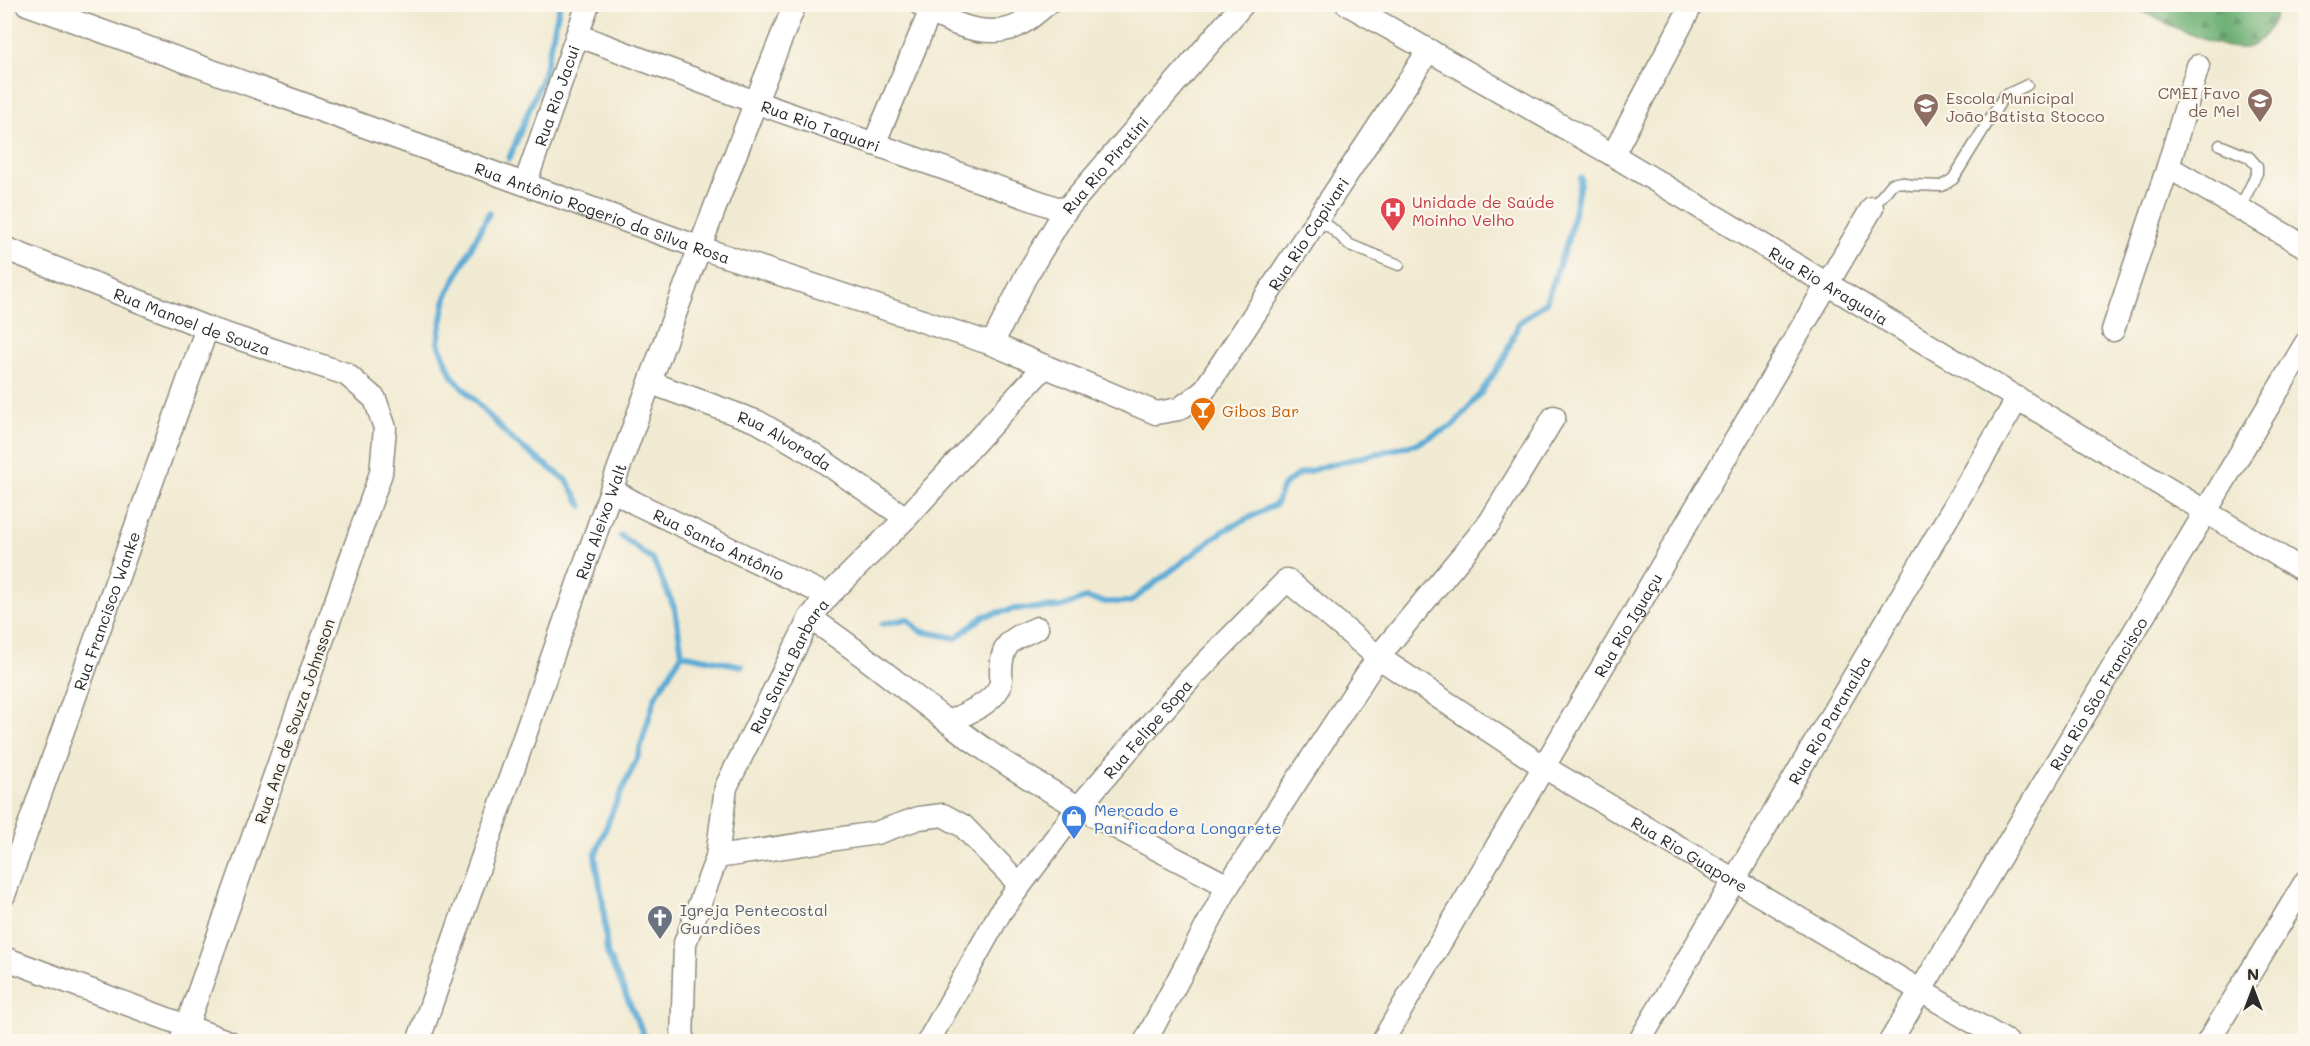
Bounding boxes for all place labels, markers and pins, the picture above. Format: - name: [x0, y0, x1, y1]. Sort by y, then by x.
- place label: CMEI Favo de Mel: [2158, 82, 2240, 121]
- school or university icon: CMEI Favo de Mel: [2245, 86, 2275, 124]
- place label: Escola Municipal João Batista Stocco: [1946, 87, 2104, 126]
- school or university icon: Escola Municipal João Batista Stocco: [1911, 91, 1941, 129]
- place label: Unidade de Saúde Moinho Velho: [1412, 191, 1555, 230]
- hospital icon: Unidade de Saúde Moinho Velho: [1378, 195, 1408, 233]
- bar icon: Gibos Bar: [1188, 395, 1218, 433]
- place label: Gibos Bar: [1222, 400, 1299, 421]
- place label: Mercado e Panificadora Longarete: [1094, 799, 1282, 838]
- shop icon: Mercado e Panificadora Longarete: [1059, 803, 1089, 841]
- place label: Igreja Pentecostal Guardiões: [680, 899, 828, 938]
- church icon: Igreja Pentecostal Guardiões: [645, 903, 675, 941]

